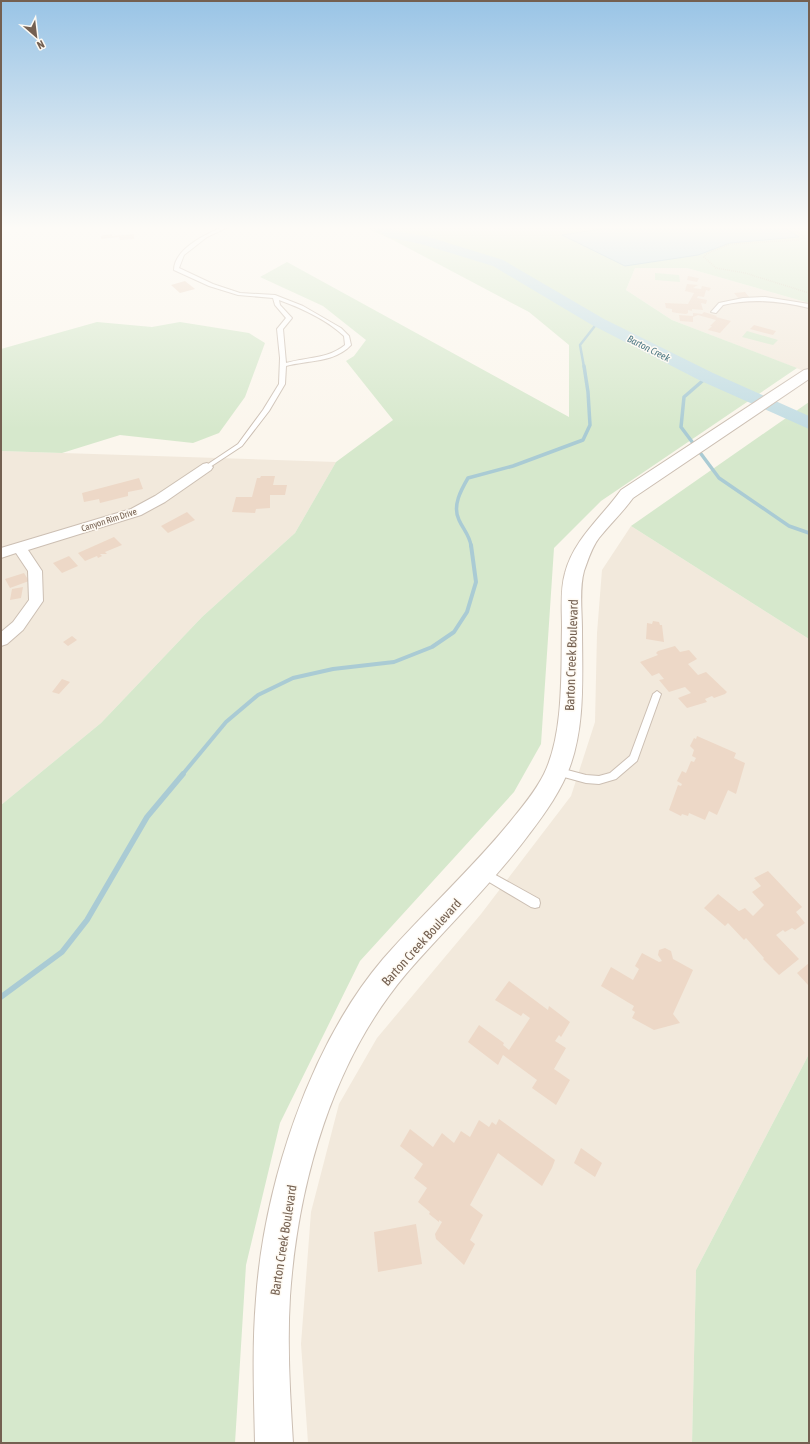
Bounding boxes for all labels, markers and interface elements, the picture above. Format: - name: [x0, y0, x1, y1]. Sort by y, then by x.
- north arrow: [16, 16, 56, 56]
- text: N: [35, 38, 46, 52]
- water label: Barton Creek: [626, 333, 672, 364]
- street label: Canyon Rim Drive: [80, 506, 138, 534]
- street label: Barton Creek Boulevard: [562, 599, 581, 711]
- street label: Barton Creek Boulevard: [378, 896, 464, 989]
- street label: Barton Creek Boulevard: [267, 1184, 300, 1296]

